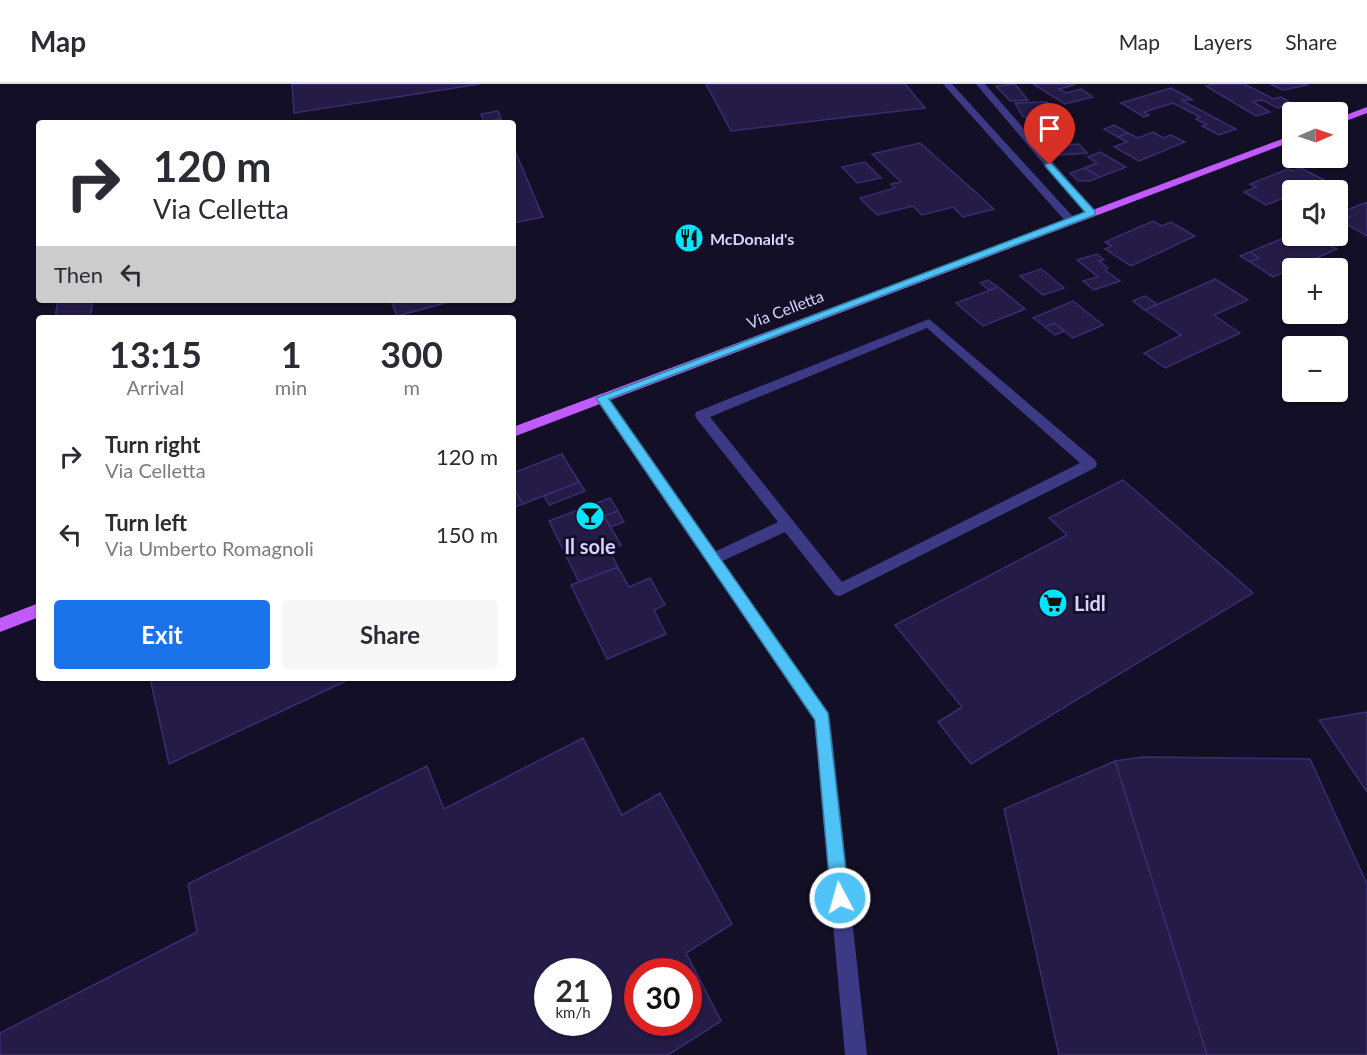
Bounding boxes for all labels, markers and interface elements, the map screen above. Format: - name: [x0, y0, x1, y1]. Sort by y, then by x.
- text: Map: [30, 24, 86, 58]
- text: Map: [1119, 29, 1160, 54]
- text: Layers: [1193, 29, 1252, 54]
- text: Share: [1285, 29, 1337, 54]
- north arrow: [1282, 102, 1348, 168]
- map controls: [1282, 102, 1348, 402]
- pin: [1024, 103, 1075, 165]
- icon: arrive: [1033, 112, 1066, 145]
- text: 120 m: [153, 141, 271, 191]
- icon: right: [54, 144, 132, 222]
- button: sound: [1282, 180, 1348, 246]
- text: Via Celletta: [153, 192, 289, 225]
- restaurant icon: McDonald's: [673, 222, 705, 254]
- place label: McDonald's: [710, 229, 794, 248]
- icon: left: [115, 258, 148, 291]
- button: +: [1282, 258, 1348, 324]
- text: Then: [54, 261, 103, 288]
- street label: Via Celletta: [744, 286, 826, 332]
- text: 13:15: [109, 332, 202, 376]
- text: 1: [281, 332, 302, 376]
- text: 300: [380, 332, 443, 376]
- button: −: [1282, 336, 1348, 402]
- text: Arrival: [127, 375, 184, 399]
- text: min: [275, 375, 307, 399]
- text: m: [403, 375, 420, 399]
- text: Turn right: [105, 431, 200, 458]
- icon: right: [54, 440, 87, 473]
- text: 120 m: [436, 443, 498, 470]
- text: Via Celletta: [105, 458, 206, 482]
- bar icon: Il sole: [574, 500, 606, 532]
- text: Turn left: [105, 509, 187, 536]
- icon: left: [54, 518, 87, 551]
- text: 150 m: [436, 521, 498, 548]
- place label: Il sole: [564, 534, 616, 558]
- text: Via Umberto Romagnoli: [105, 536, 314, 560]
- supermarket icon: Lidl: [1037, 587, 1069, 619]
- place label: Lidl: [1074, 591, 1106, 615]
- button: Exit: [54, 600, 270, 669]
- button: Share: [282, 600, 498, 669]
- position arrow: [808, 866, 872, 930]
- speed limit sign: 30: [624, 958, 702, 1036]
- text: 21: [556, 972, 590, 1008]
- text: km/h: [555, 1003, 591, 1021]

